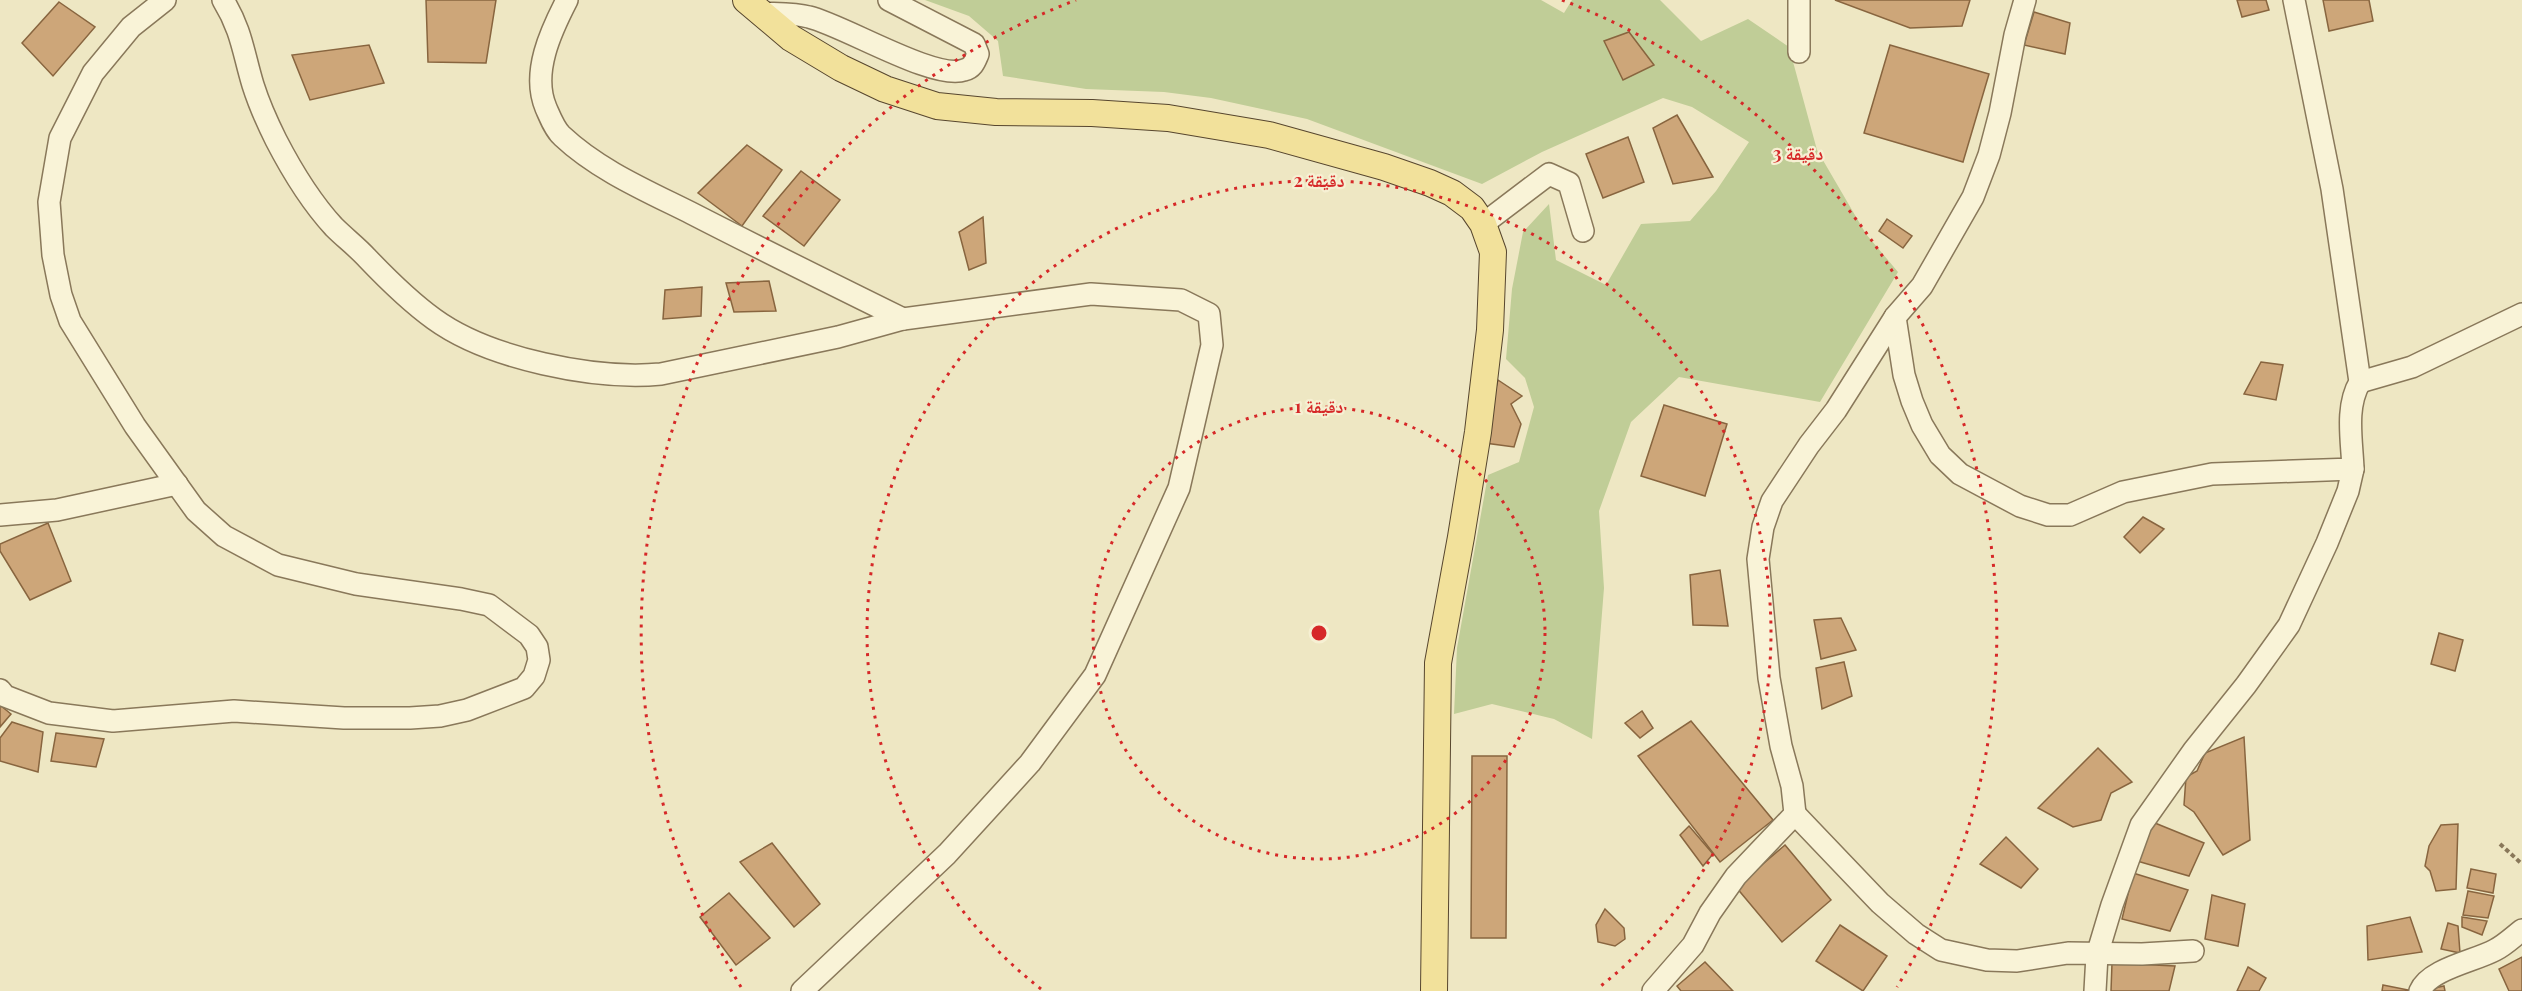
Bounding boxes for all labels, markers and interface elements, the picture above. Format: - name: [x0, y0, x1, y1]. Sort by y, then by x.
- text: 3 دقيقة: [1773, 141, 1824, 165]
- text: 2 دقيقة: [1293, 168, 1345, 192]
- text: 1 دقيقة: [1295, 394, 1344, 418]
- centre of rings: [1309, 623, 1329, 643]

